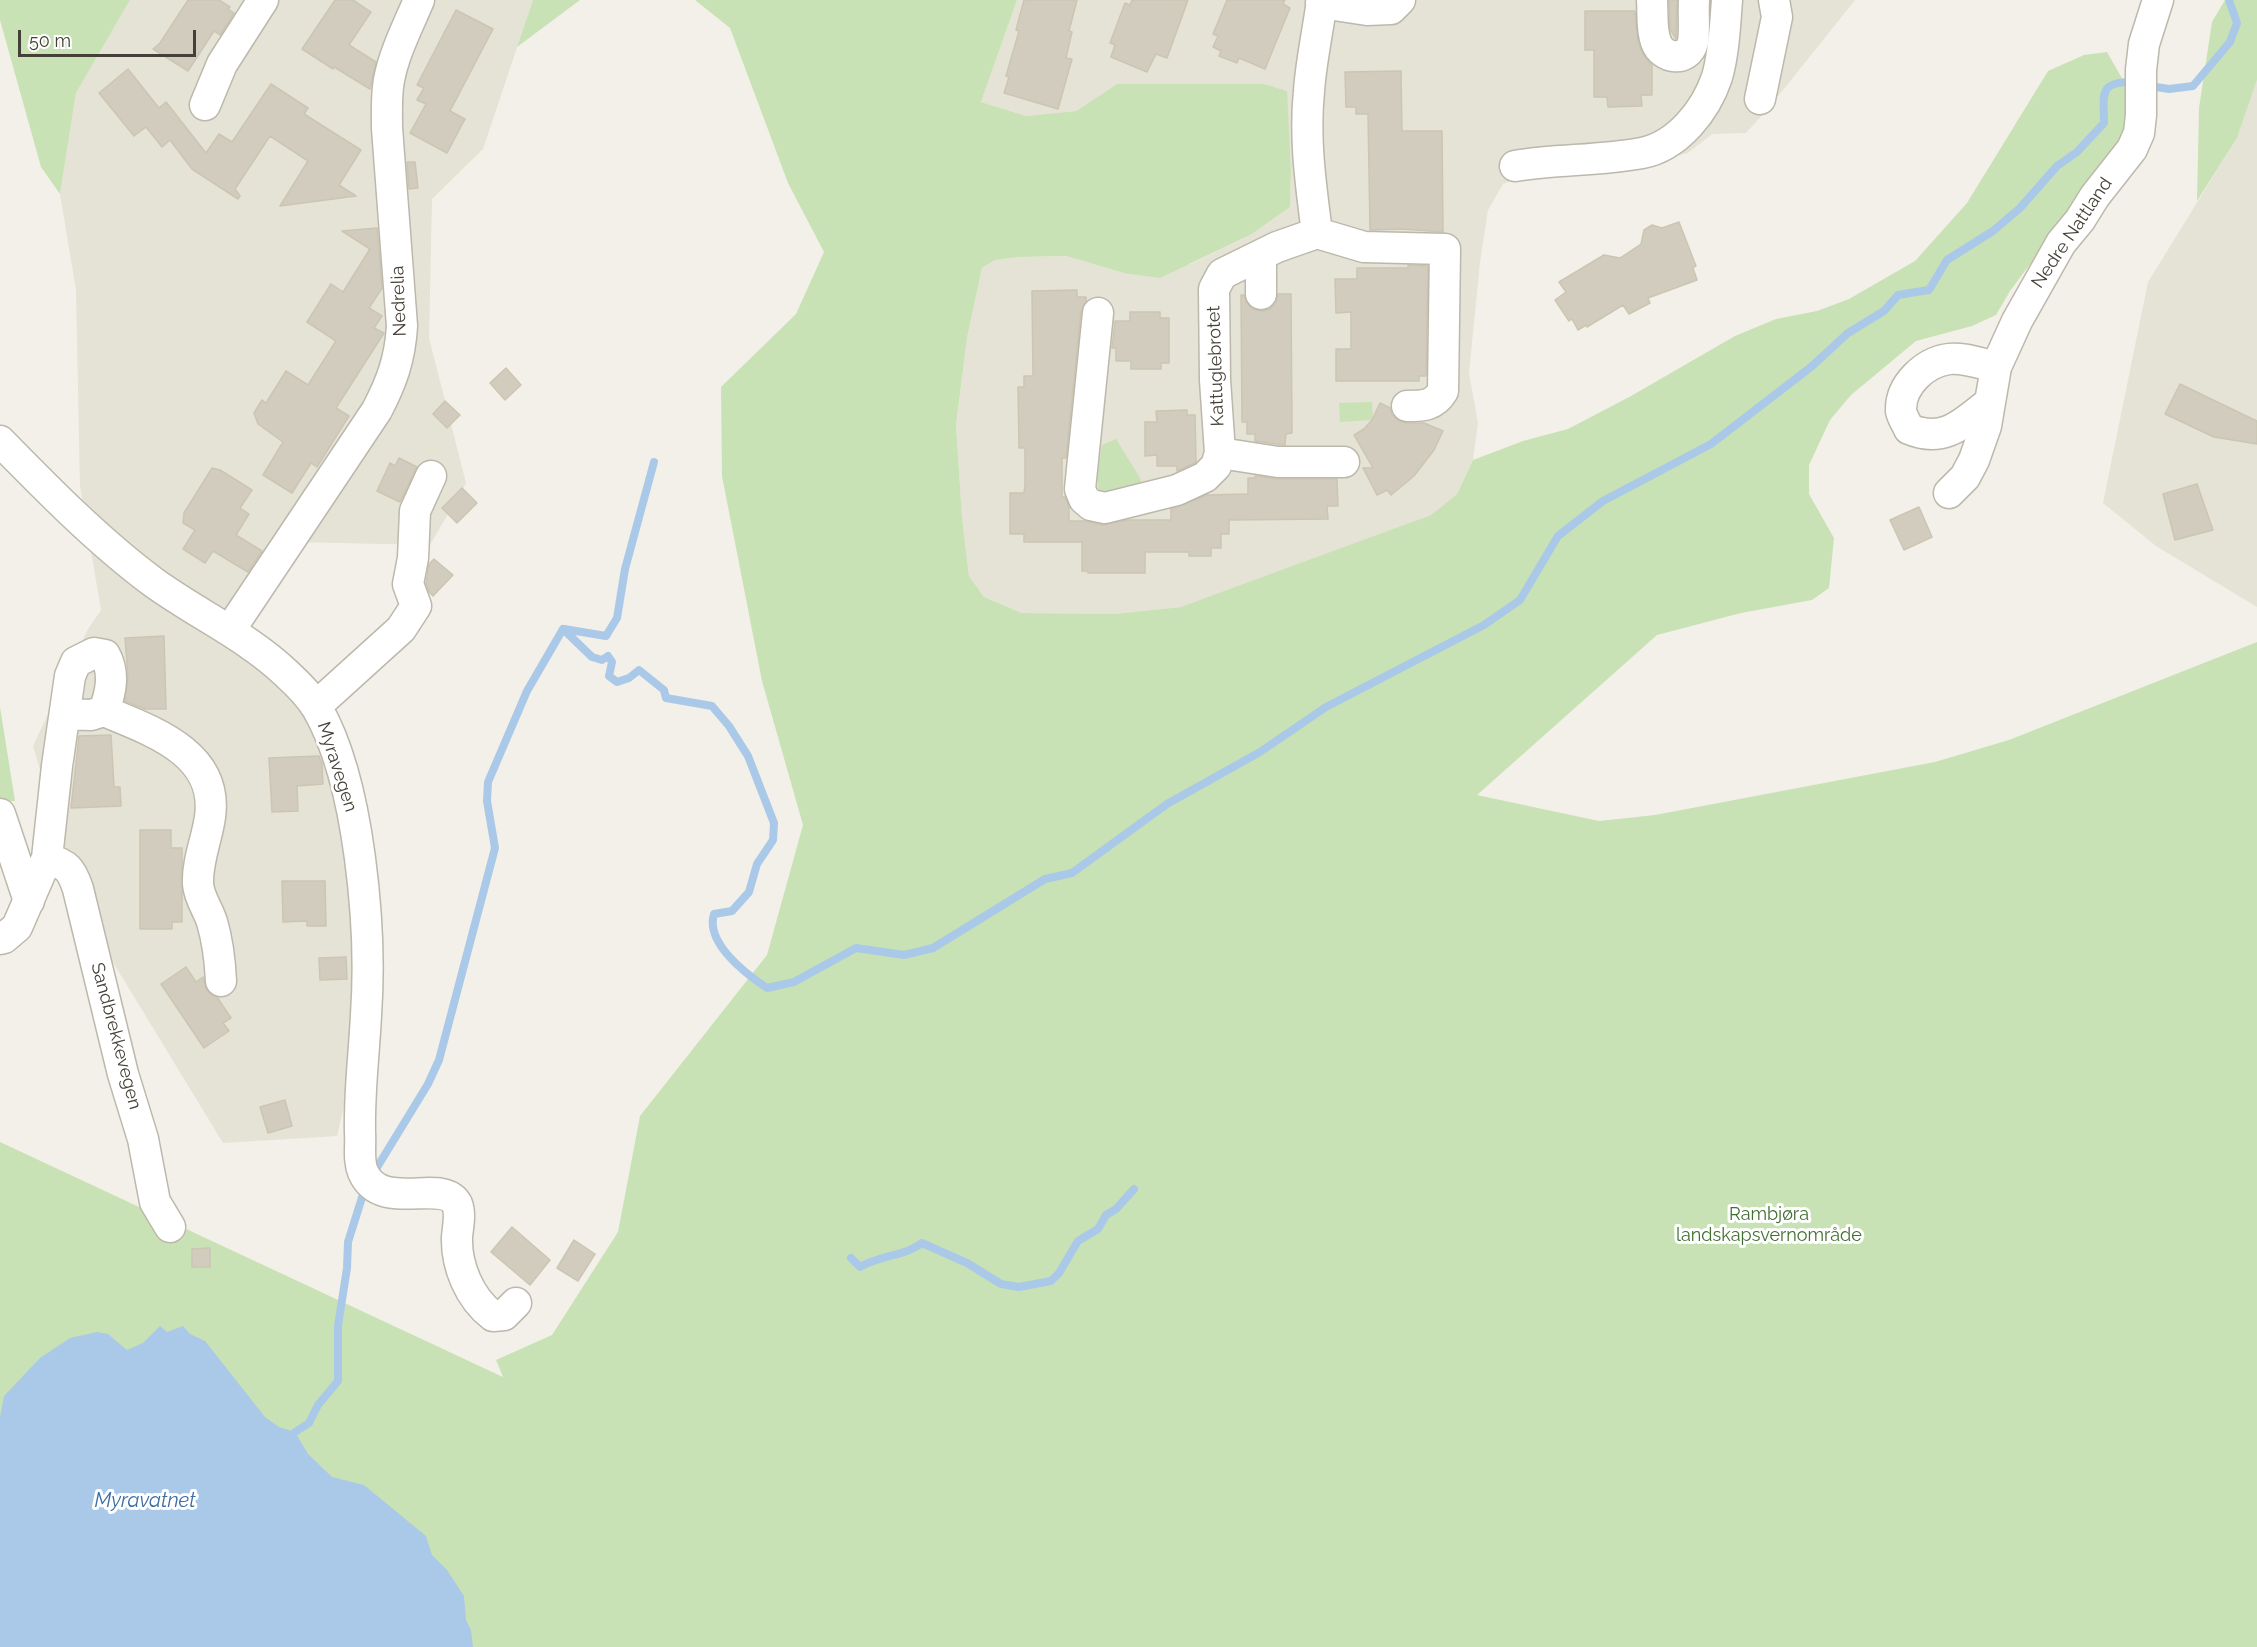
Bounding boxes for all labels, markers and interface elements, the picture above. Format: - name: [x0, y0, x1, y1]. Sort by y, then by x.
- scale bar: [21, 18, 200, 56]
- text: 50 m: [29, 30, 71, 51]
- street label: Nedre Nattland: [2027, 174, 2117, 292]
- street label: Nedrelia: [387, 265, 411, 337]
- street label: Kattuglebrotet: [1203, 305, 1229, 427]
- street label: Myravegen: [312, 719, 362, 815]
- street label: Sandbrekkevegen: [86, 960, 146, 1112]
- park label: Rambjøra landskapsvernområde: [1676, 1204, 1862, 1246]
- water label: Myravatnet: [94, 1489, 196, 1513]

